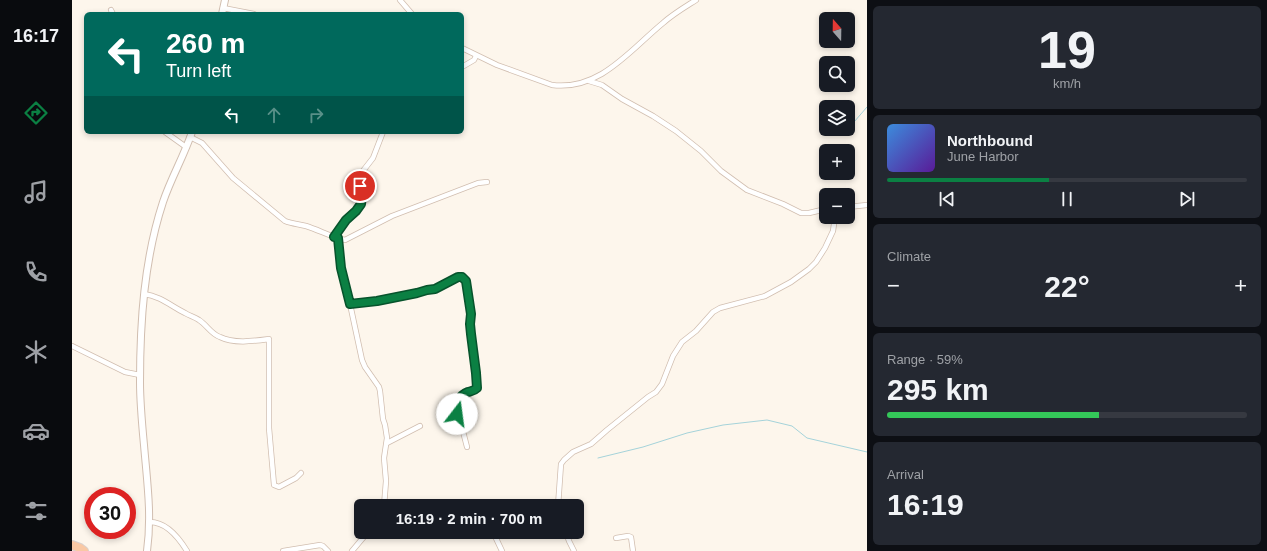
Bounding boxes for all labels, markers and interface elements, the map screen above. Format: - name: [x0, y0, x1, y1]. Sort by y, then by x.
- north arrow: [819, 12, 855, 48]
- map controls: [819, 12, 855, 224]
- text: 19: [1038, 21, 1096, 79]
- text: 16:17: [13, 26, 59, 46]
- icon: left: [100, 28, 152, 80]
- text: 260 m: [166, 28, 245, 59]
- button: search: [819, 56, 855, 92]
- text: Turn left: [166, 61, 231, 81]
- text: km/h: [1053, 76, 1081, 91]
- icon: directions: [22, 99, 50, 127]
- button: layers: [819, 100, 855, 136]
- icon: left: [221, 104, 243, 126]
- icon: ahead: [263, 104, 285, 126]
- icon: right: [305, 104, 327, 126]
- text: Northbound: [947, 132, 1033, 149]
- button: +: [819, 144, 855, 180]
- text: June Harbor: [947, 149, 1019, 164]
- pin: [343, 169, 377, 203]
- icon: arrive: [349, 175, 371, 197]
- icon: music: [22, 178, 50, 206]
- button: −: [819, 188, 855, 224]
- icon: previous: [936, 188, 958, 210]
- icon: pause: [1056, 188, 1078, 210]
- icon: next: [1176, 188, 1198, 210]
- text: Climate: [887, 249, 931, 264]
- icon: phone: [22, 258, 50, 286]
- text: 22°: [1044, 270, 1090, 303]
- text: −: [887, 273, 900, 298]
- text: +: [1234, 273, 1247, 298]
- icon: climate: [22, 338, 50, 366]
- text: Range · 59%: [887, 352, 963, 367]
- text: 295 km: [887, 373, 989, 406]
- position arrow: [436, 393, 478, 435]
- icon: car: [22, 417, 50, 445]
- text: Arrival: [887, 467, 924, 482]
- speed limit sign: 30: [84, 487, 136, 539]
- text: 16:19: [887, 488, 964, 521]
- icon: filters: [22, 497, 50, 525]
- text: 16:19 · 2 min · 700 m: [396, 510, 542, 527]

